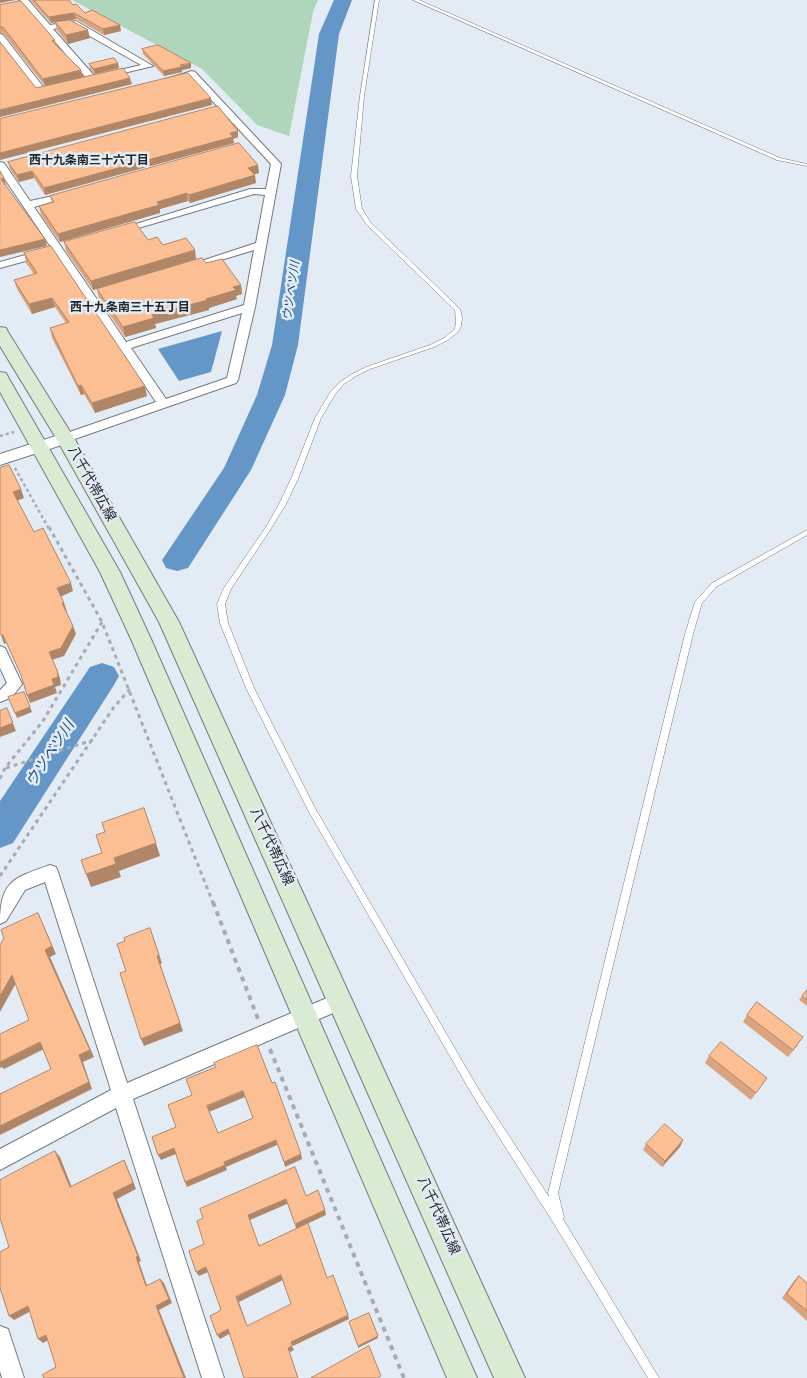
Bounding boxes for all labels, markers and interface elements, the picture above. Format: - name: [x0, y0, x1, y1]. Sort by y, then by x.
- district label: 西十九条南三十六丁目: [29, 154, 149, 168]
- water label: ウツベツ川: [281, 260, 303, 322]
- district label: 西十九条南三十五丁目: [70, 301, 190, 315]
- street label: 八千代帯広線: [63, 443, 119, 525]
- water label: ウツベツ川: [23, 718, 79, 790]
- street label: 八千代帯広線: [246, 805, 296, 889]
- street label: 八千代帯広線: [413, 1174, 463, 1258]

